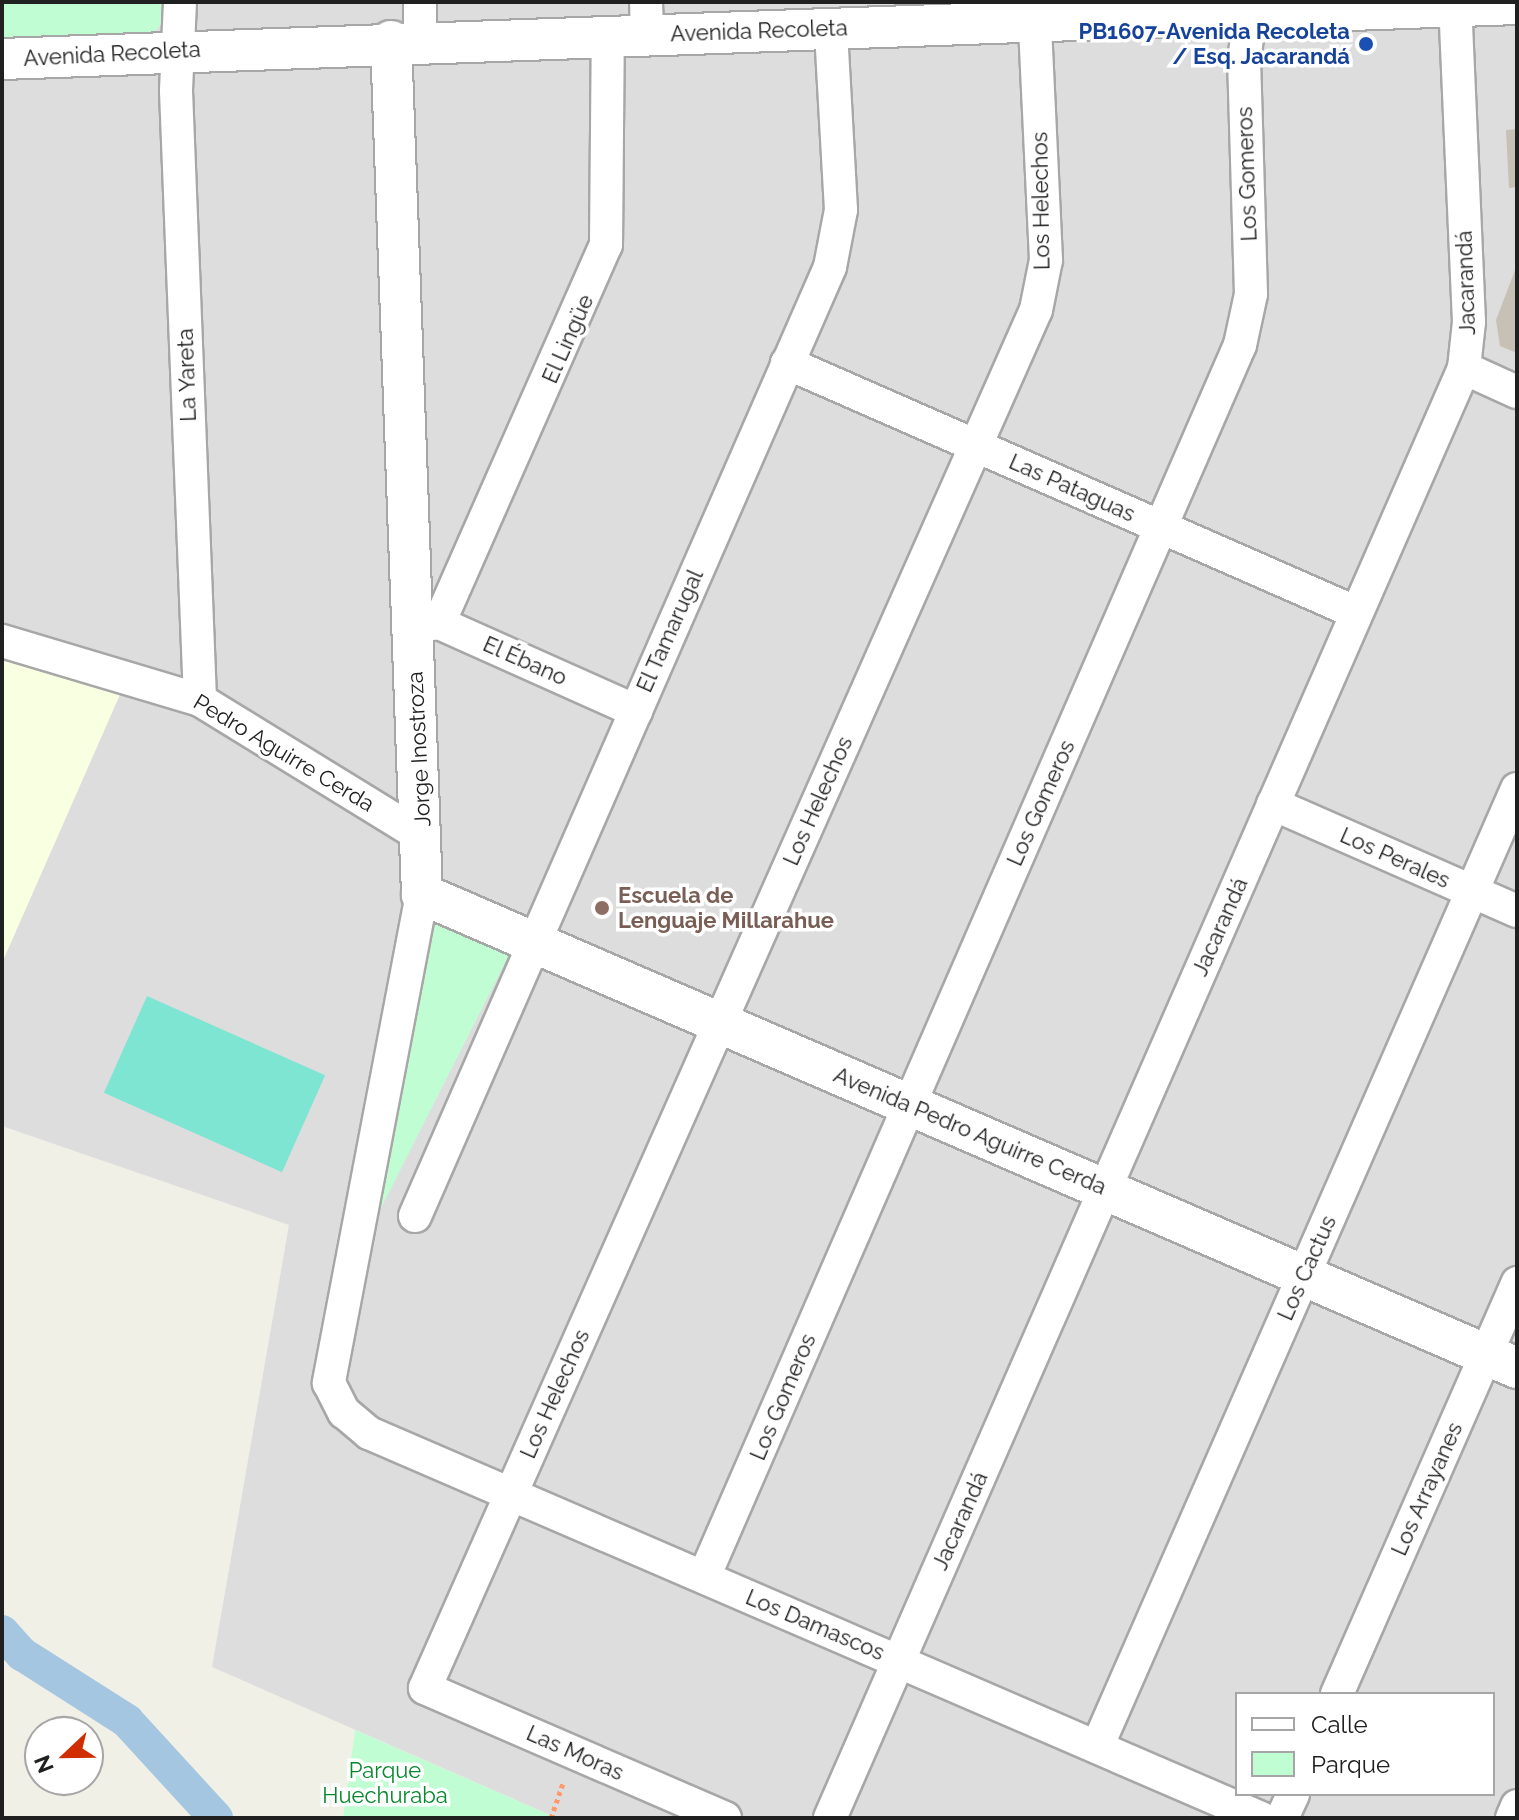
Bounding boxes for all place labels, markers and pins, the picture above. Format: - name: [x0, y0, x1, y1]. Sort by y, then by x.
- place label: PB1607-Avenida Recoleta / Esq. Jacarandá: [1078, 18, 1350, 70]
- marker: PB1607-Avenida Recoleta / Esq. Jacarandá: [1357, 35, 1375, 53]
- place label: Escuela de Lenguaje Millarahue: [618, 882, 834, 934]
- marker: Escuela de Lenguaje Millarahue: [593, 899, 611, 917]

